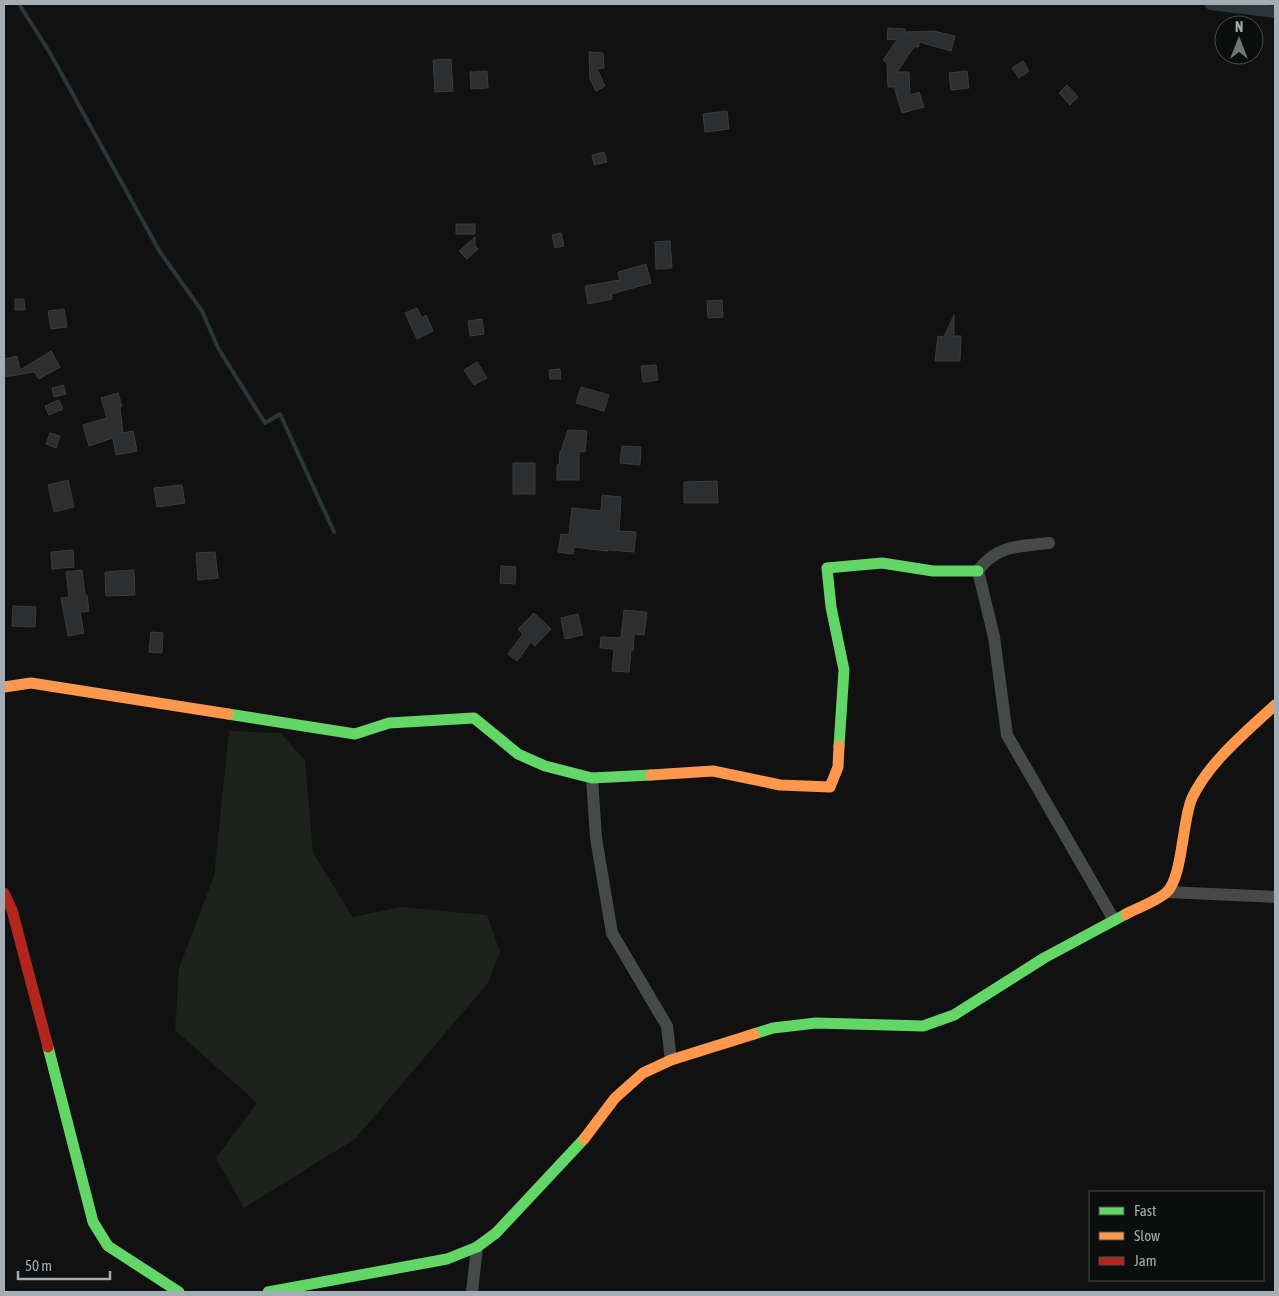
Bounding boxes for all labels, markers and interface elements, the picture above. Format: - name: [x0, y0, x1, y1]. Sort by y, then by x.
- north arrow: [1214, 15, 1264, 65]
- text: N: [1235, 19, 1243, 35]
- legend: [1089, 1191, 1264, 1281]
- text: Fast: [1134, 1202, 1156, 1219]
- text: Slow: [1134, 1227, 1160, 1244]
- scale bar: [18, 1248, 110, 1280]
- text: Jam: [1134, 1252, 1157, 1269]
- text: 50 m: [25, 1257, 52, 1274]

